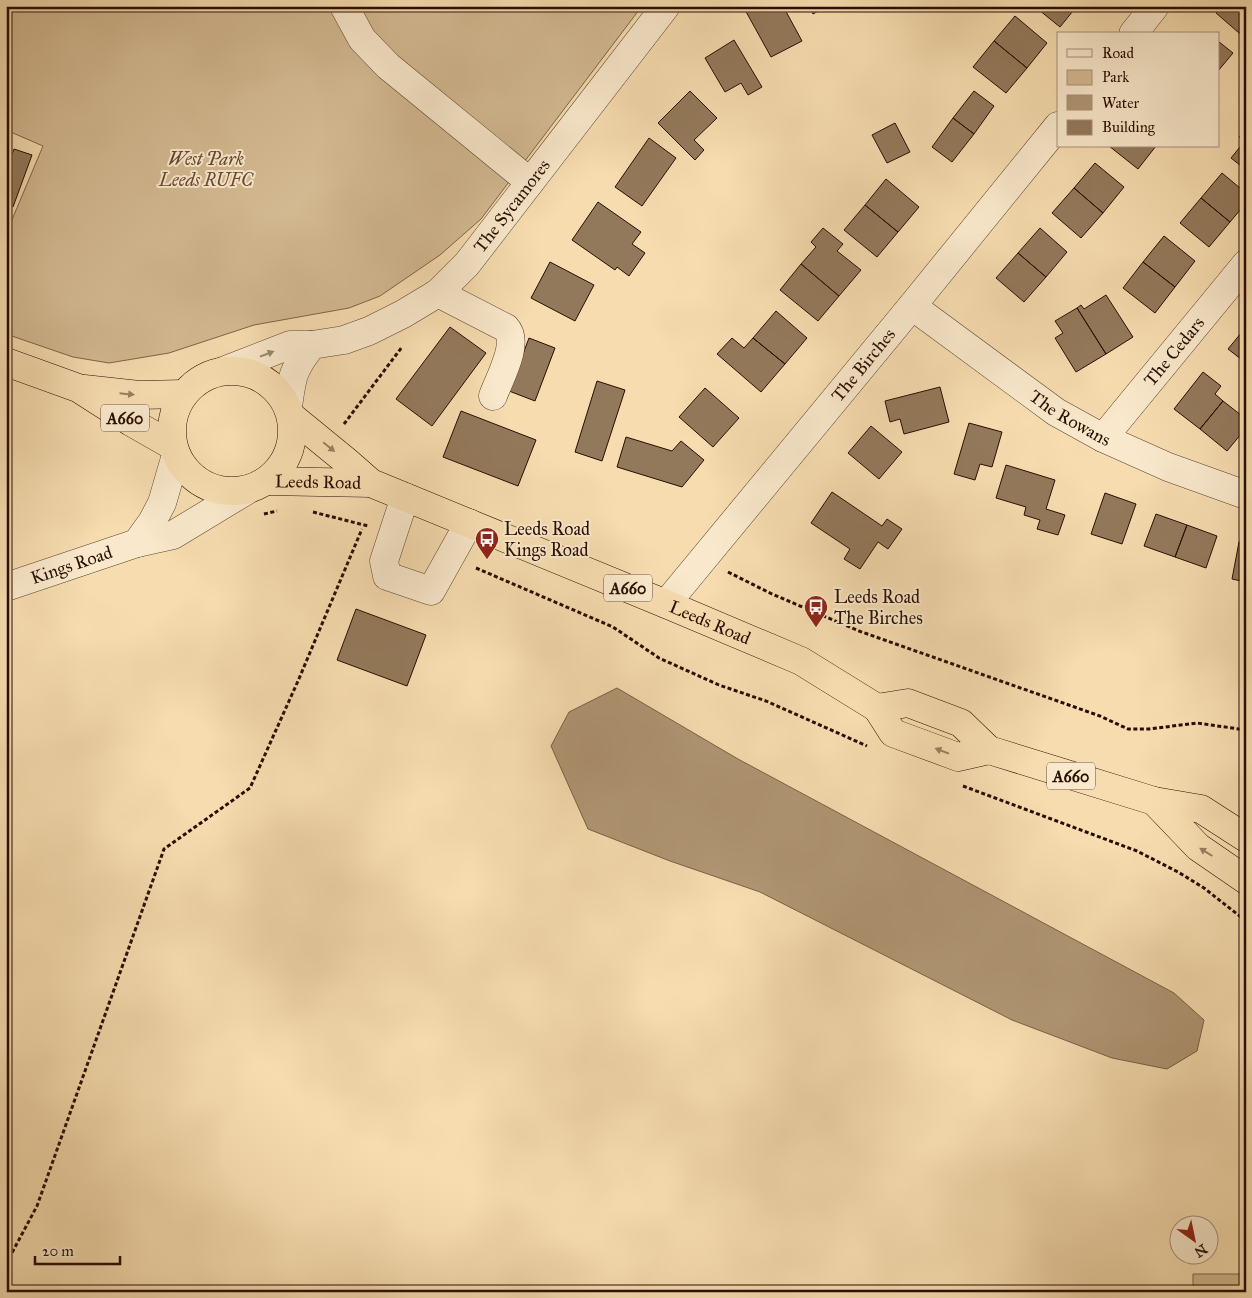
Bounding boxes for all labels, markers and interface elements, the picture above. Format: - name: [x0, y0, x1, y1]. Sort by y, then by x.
- legend: [1057, 32, 1220, 148]
- text: Road: [1102, 44, 1134, 62]
- text: Park: [1102, 68, 1129, 86]
- text: Water: [1102, 94, 1139, 112]
- text: Building: [1102, 118, 1156, 136]
- park label: West Park Leeds RUFC: [158, 148, 254, 191]
- street label: The Sycamores: [469, 155, 555, 257]
- street label: The Cedars: [1139, 312, 1209, 391]
- street label: The Birches: [827, 324, 900, 406]
- one-way arrow: [260, 350, 275, 358]
- street label: The Rowans: [1025, 385, 1114, 451]
- one-way arrow: [119, 390, 135, 398]
- road number: A660: [101, 404, 149, 432]
- one-way arrow: [322, 441, 335, 452]
- street label: Leeds Road: [275, 470, 361, 494]
- place label: Leeds Road Kings Road: [504, 518, 590, 562]
- bus stop icon: Leeds Road Kings Road: [474, 526, 500, 560]
- street label: Kings Road: [28, 541, 115, 589]
- road number: A660: [604, 574, 652, 602]
- place label: Leeds Road The Birches: [834, 586, 923, 629]
- bus stop icon: Leeds Road The Birches: [803, 594, 829, 628]
- street label: Leeds Road: [666, 596, 754, 649]
- one-way arrow: [935, 747, 950, 754]
- road number: A660: [1047, 762, 1095, 789]
- one-way arrow: [1199, 848, 1212, 857]
- north arrow: [1170, 1216, 1220, 1266]
- scale bar: [35, 1233, 120, 1265]
- text: N: [1191, 1240, 1210, 1261]
- text: 20 m: [42, 1242, 74, 1260]

